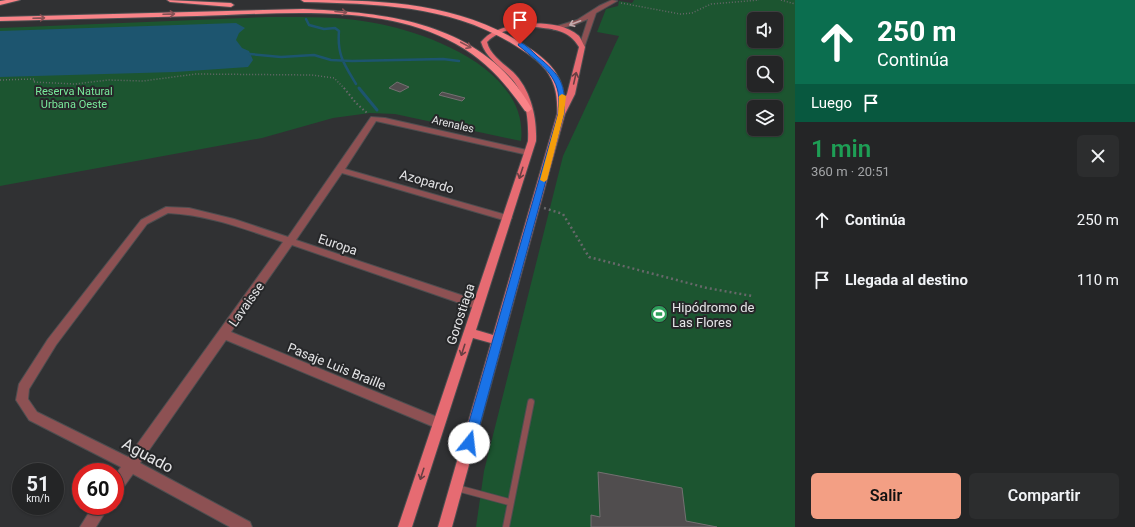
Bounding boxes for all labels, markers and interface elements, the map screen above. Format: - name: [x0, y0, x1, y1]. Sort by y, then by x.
- pin: [503, 3, 537, 44]
- one-way arrow: [334, 9, 347, 16]
- icon: arrive: [509, 9, 531, 31]
- one-way arrow: [162, 10, 175, 18]
- map controls: [747, 12, 783, 136]
- button: sound: [747, 12, 783, 48]
- one-way arrow: [32, 14, 45, 22]
- text: 250 m: [877, 15, 956, 48]
- icon: ahead: [811, 16, 863, 68]
- one-way arrow: [569, 19, 581, 27]
- one-way arrow: [459, 42, 471, 50]
- text: Continúa: [877, 49, 949, 70]
- button: search: [747, 56, 783, 92]
- one-way arrow: [571, 72, 579, 85]
- park label: Reserva Natural Urbana Oeste: [35, 85, 113, 111]
- icon: arrive: [860, 92, 882, 114]
- text: Luego: [811, 94, 852, 112]
- button: layers: [747, 100, 783, 136]
- street label: Arenales: [431, 113, 476, 136]
- text: 1 min: [811, 135, 871, 163]
- button: close: [1077, 135, 1119, 177]
- text: 360 m · 20:51: [811, 164, 890, 179]
- street label: Azopardo: [398, 167, 456, 196]
- one-way arrow: [517, 167, 524, 180]
- icon: ahead: [811, 209, 833, 231]
- text: Continúa: [845, 211, 906, 229]
- text: 250 m: [1077, 211, 1119, 229]
- street label: Europa: [316, 231, 359, 258]
- icon: arrive: [811, 269, 833, 291]
- text: Llegada al destino: [845, 271, 968, 289]
- text: 110 m: [1077, 271, 1119, 289]
- street label: Lavaisse: [226, 279, 267, 329]
- street label: Gorostiaga: [444, 282, 477, 347]
- place label: Hipódromo de Las Flores: [672, 300, 755, 330]
- sports icon: Hipódromo de Las Flores: [649, 304, 669, 324]
- street label: Pasaje Luis Braille: [285, 340, 388, 393]
- one-way arrow: [458, 344, 466, 356]
- position arrow: [448, 422, 490, 464]
- street label: Aguado: [119, 434, 177, 477]
- speed limit sign: 60: [72, 463, 124, 515]
- one-way arrow: [418, 467, 425, 480]
- text: 51: [27, 472, 49, 496]
- button: Salir: [811, 473, 961, 519]
- button: Compartir: [969, 473, 1119, 519]
- text: km/h: [26, 493, 50, 504]

